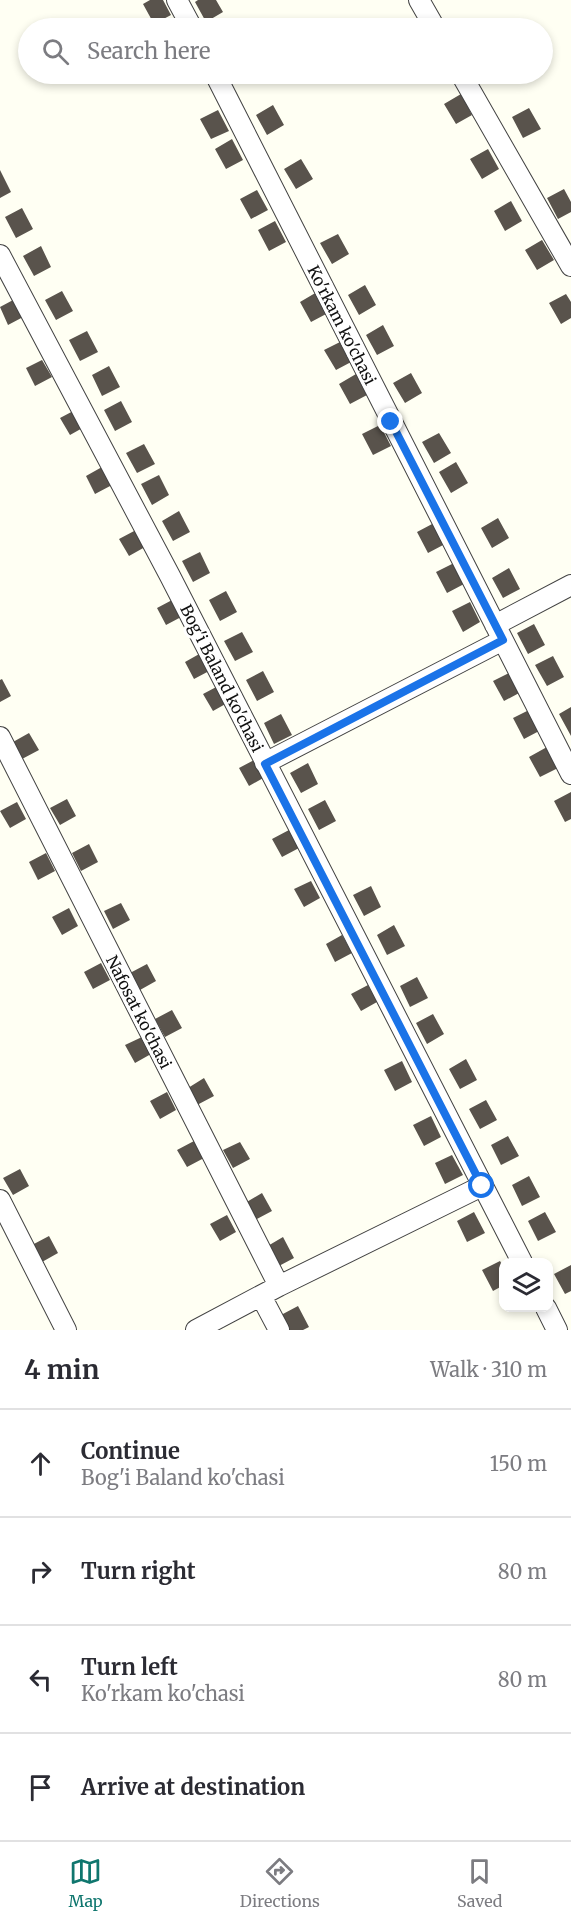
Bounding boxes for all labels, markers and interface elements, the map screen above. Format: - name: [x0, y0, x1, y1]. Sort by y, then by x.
- search box: [18, 18, 553, 84]
- icon: search: [39, 35, 72, 68]
- text: Search here: [87, 37, 210, 65]
- street label: Ko'rkam ko'chasi: [303, 262, 381, 388]
- route end: [377, 408, 403, 434]
- street label: Bog'i Baland ko'chasi: [176, 601, 268, 755]
- street label: Nafosat ko'chasi: [102, 952, 176, 1072]
- route start: [468, 1172, 494, 1198]
- map controls: [499, 1258, 553, 1312]
- button: layers: [499, 1258, 553, 1312]
- text: 4 min: [24, 1353, 99, 1386]
- text: Walk · 310 m: [430, 1357, 547, 1382]
- text: Continue: [81, 1437, 180, 1465]
- icon: ahead: [24, 1447, 57, 1480]
- text: 150 m: [490, 1451, 547, 1476]
- text: Bog'i Baland ko'chasi: [81, 1465, 285, 1490]
- icon: right: [24, 1555, 57, 1588]
- text: Turn right: [81, 1557, 195, 1585]
- text: 80 m: [498, 1559, 547, 1584]
- text: Turn left: [81, 1653, 178, 1681]
- icon: left: [24, 1663, 57, 1696]
- text: 80 m: [498, 1667, 547, 1692]
- text: Ko'rkam ko'chasi: [81, 1681, 245, 1706]
- icon: arrive: [24, 1771, 57, 1804]
- text: Arrive at destination: [81, 1773, 305, 1801]
- tab: Map: [69, 1855, 103, 1911]
- tab: Directions: [240, 1855, 320, 1911]
- tab: Saved: [457, 1855, 502, 1911]

